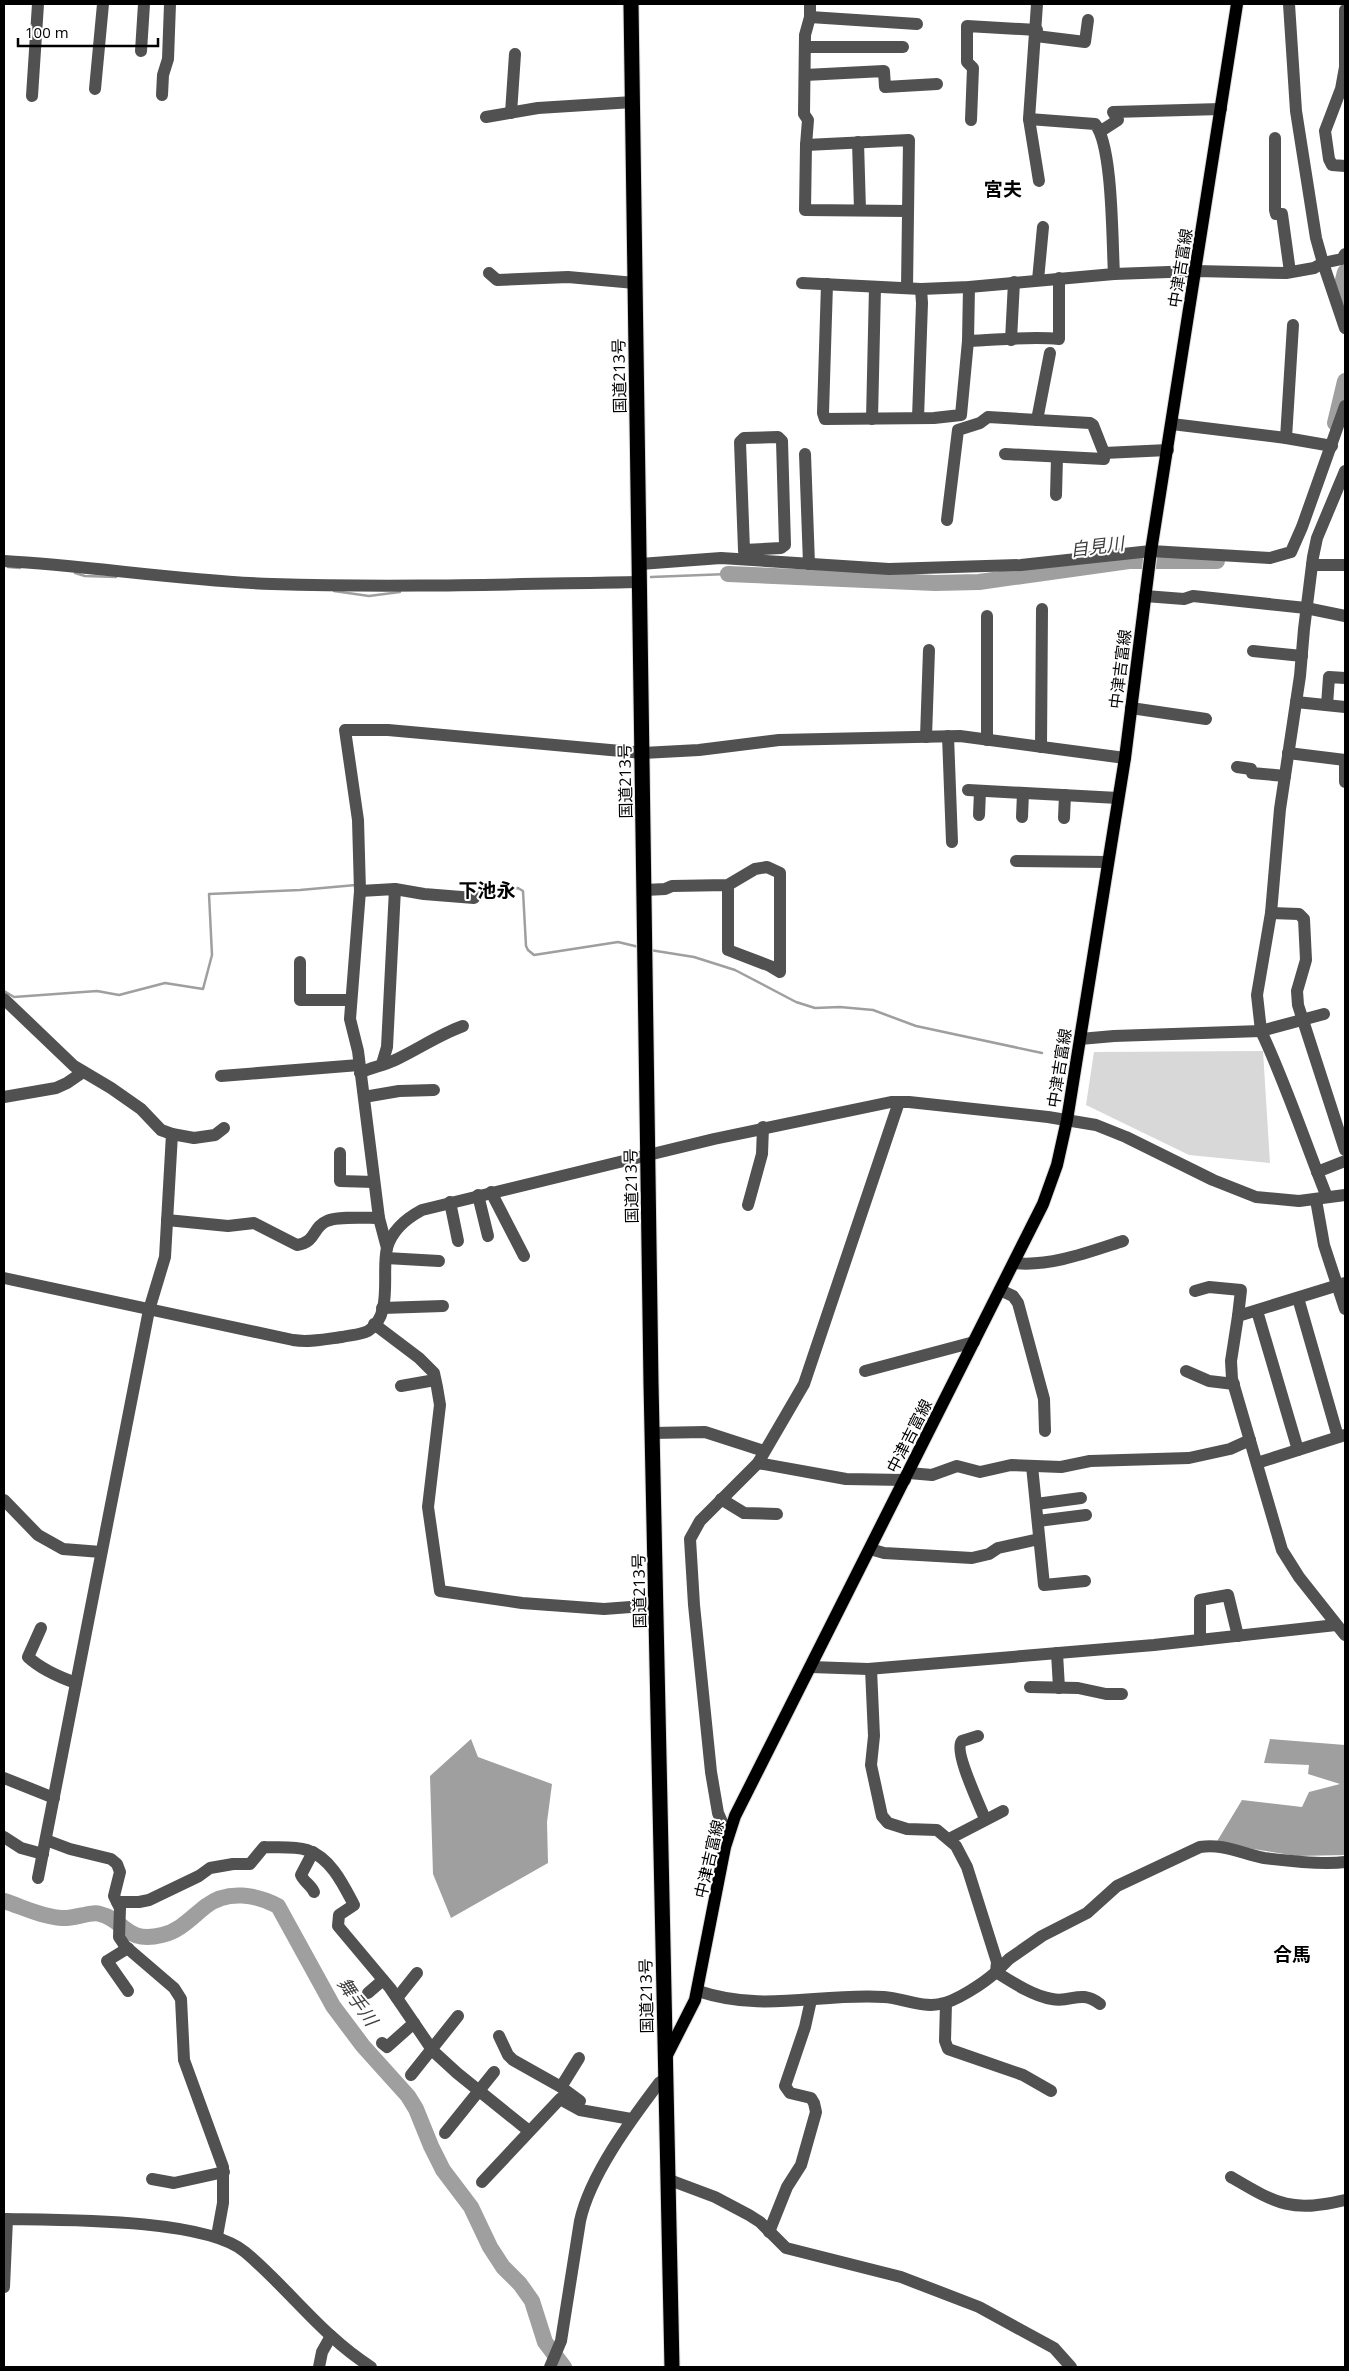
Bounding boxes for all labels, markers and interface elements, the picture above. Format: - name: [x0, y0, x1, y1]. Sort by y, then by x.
- scale bar: [18, 15, 158, 47]
- text: 100 m: [25, 22, 69, 42]
- district label: 宮夫: [984, 176, 1022, 202]
- street label: 中津吉富線: [1163, 227, 1197, 309]
- street label: 国道213号: [607, 338, 631, 414]
- water label: 自見川: [1069, 531, 1127, 561]
- street label: 中津吉富線: [1104, 628, 1136, 710]
- street label: 国道213号: [613, 743, 637, 819]
- district label: 下池永: [458, 877, 516, 903]
- street label: 中津吉富線: [1042, 1027, 1076, 1109]
- street label: 国道213号: [619, 1148, 643, 1224]
- street label: 中津吉富線: [881, 1395, 937, 1477]
- street label: 国道213号: [627, 1553, 651, 1629]
- street label: 中津吉富線: [689, 1818, 729, 1900]
- district label: 合馬: [1273, 1941, 1311, 1967]
- street label: 国道213号: [634, 1958, 658, 2034]
- water label: 舞手川: [333, 1972, 384, 2032]

